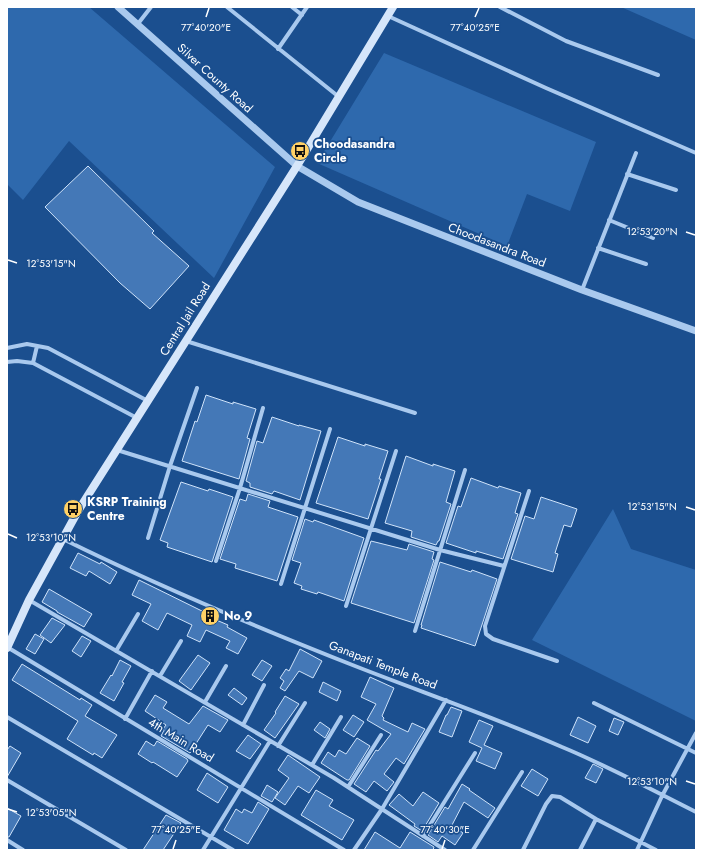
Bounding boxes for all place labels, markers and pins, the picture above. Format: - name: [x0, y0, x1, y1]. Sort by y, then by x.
- place label: Choodasandra Circle: [314, 135, 395, 167]
- bus stop icon: Choodasandra Circle: [289, 140, 311, 162]
- place label: KSRP Training Centre: [87, 493, 167, 525]
- bus stop icon: KSRP Training Centre: [62, 498, 84, 520]
- building icon: No 9: [199, 605, 221, 627]
- place label: No 9: [224, 607, 252, 625]

